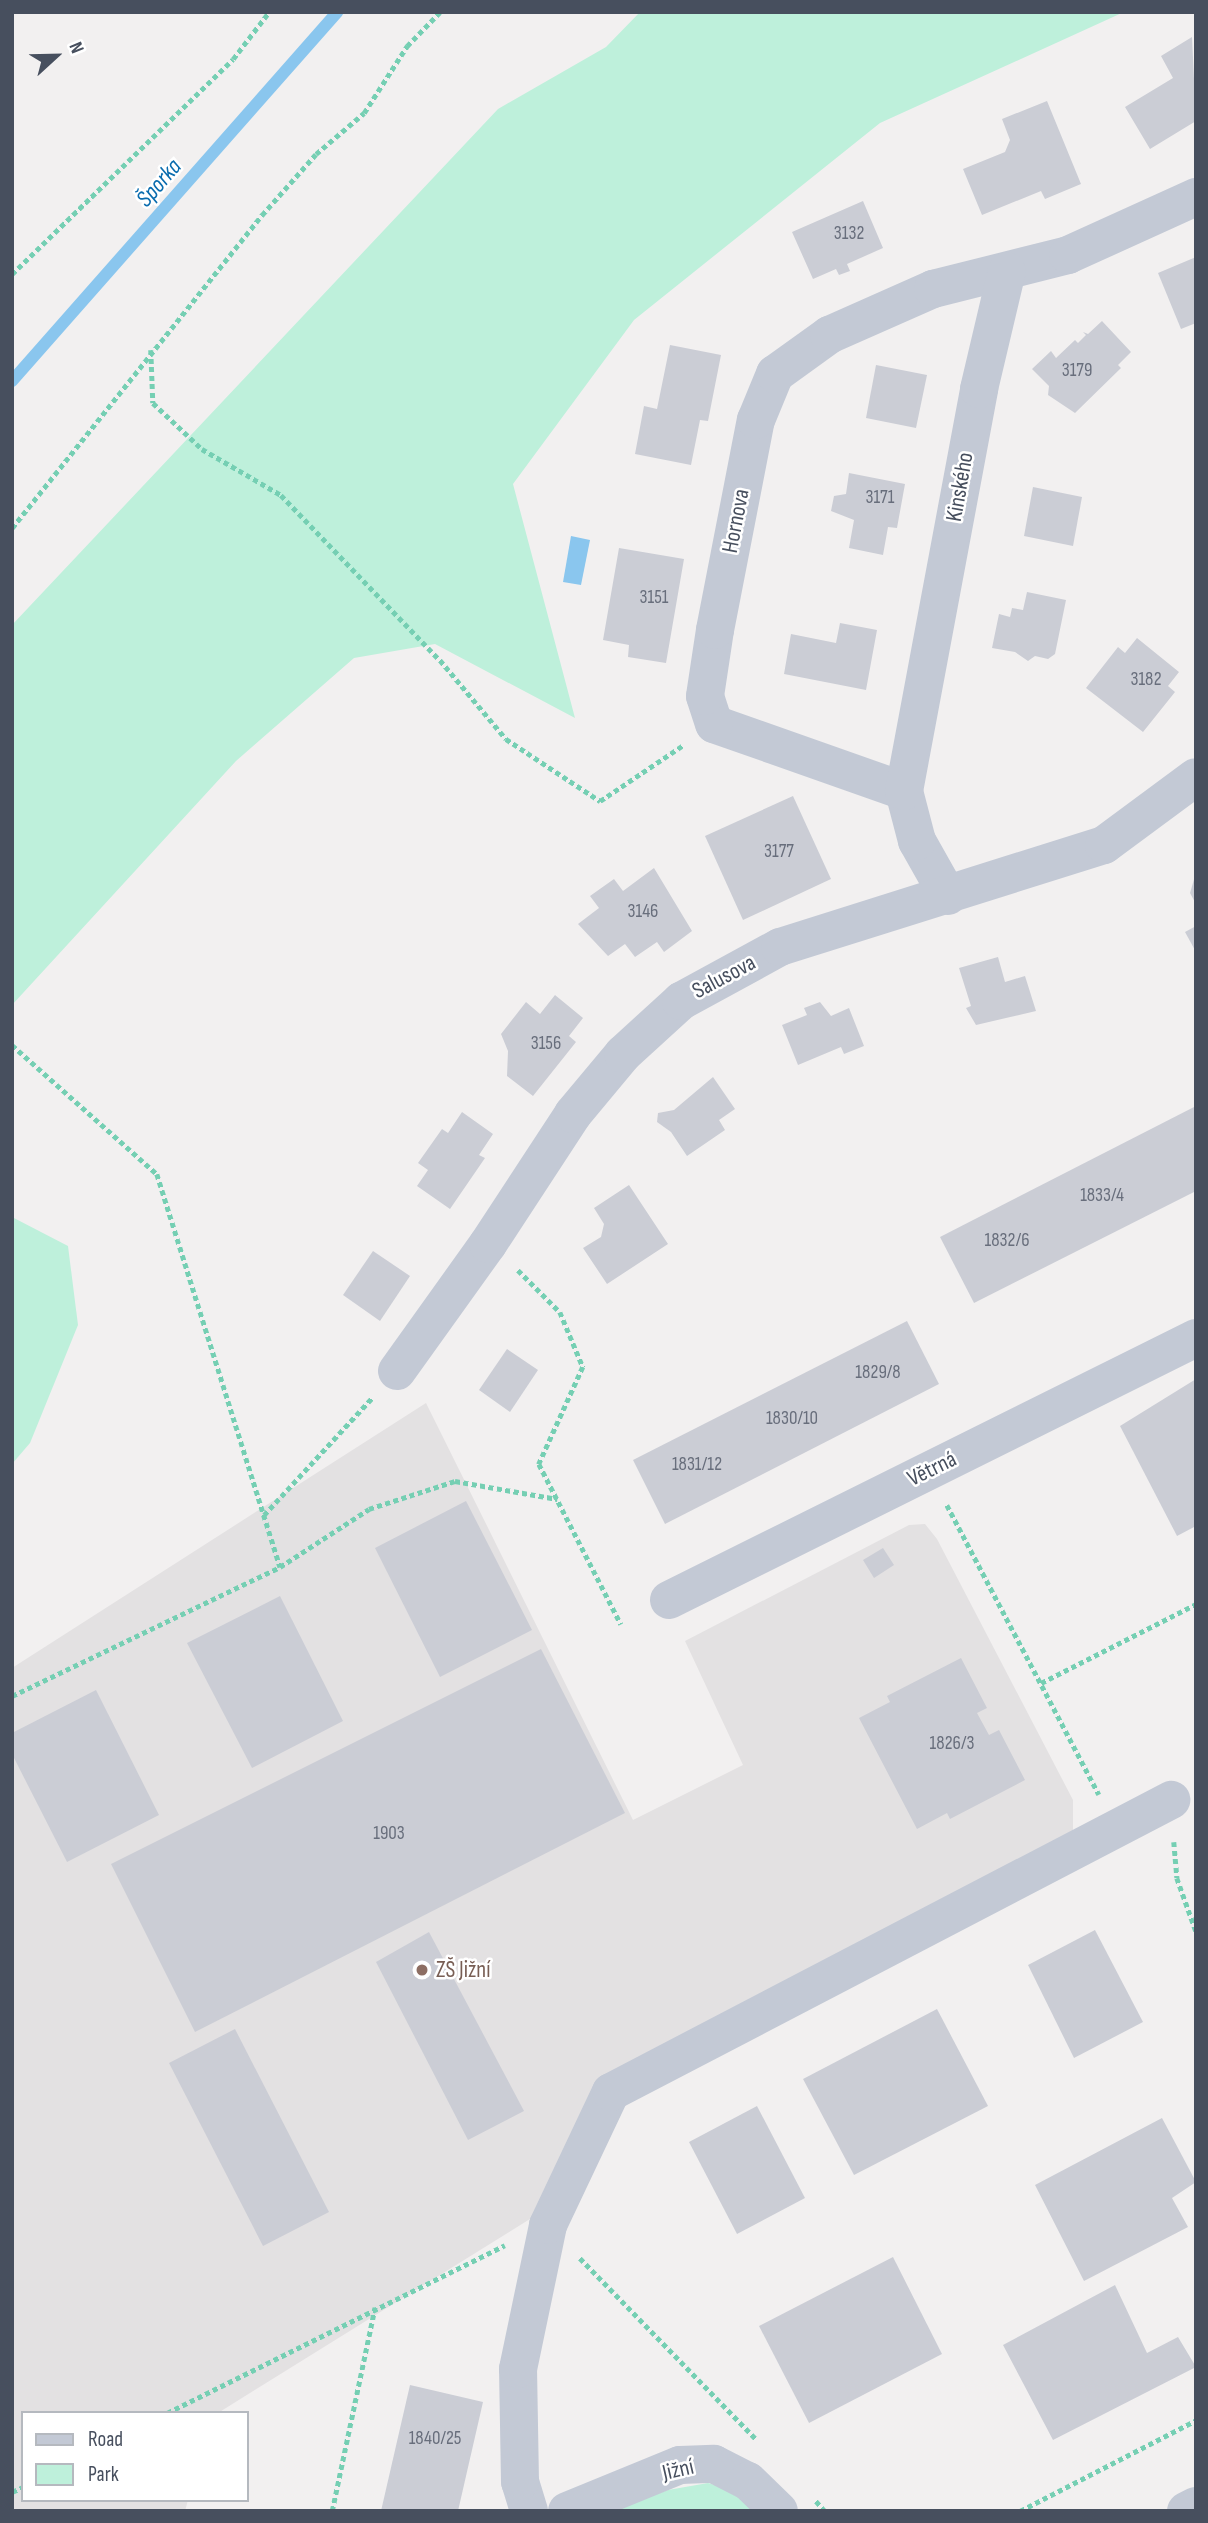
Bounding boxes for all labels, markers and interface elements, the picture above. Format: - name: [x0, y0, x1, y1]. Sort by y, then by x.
- north arrow: [21, 21, 91, 91]
- text: N: [63, 39, 88, 57]
- water label: Šporka: [130, 153, 188, 213]
- house number: 3132: [834, 223, 864, 245]
- house number: 3179: [1062, 360, 1092, 382]
- street label: Kinského: [940, 450, 980, 524]
- street label: Hornova: [716, 487, 756, 555]
- house number: 3171: [866, 487, 894, 509]
- house number: 3151: [640, 587, 668, 609]
- house number: 3182: [1130, 669, 1162, 691]
- house number: 3177: [764, 841, 794, 863]
- house number: 3146: [628, 901, 658, 923]
- street label: Salusova: [688, 949, 760, 1005]
- house number: 3156: [531, 1033, 561, 1055]
- house number: 1833/4: [1080, 1185, 1124, 1207]
- house number: 1832/6: [984, 1230, 1030, 1252]
- house number: 1829/8: [855, 1362, 901, 1384]
- house number: 1830/10: [766, 1408, 818, 1430]
- street label: Větrná: [903, 1445, 961, 1493]
- house number: 1831/12: [672, 1454, 722, 1476]
- house number: 1826/3: [930, 1733, 974, 1755]
- house number: 1903: [373, 1823, 405, 1845]
- place label: ZŠ Jižní: [436, 1956, 490, 1984]
- marker: ZŠ Jižní: [414, 1962, 430, 1978]
- legend: [21, 2411, 248, 2502]
- text: Road: [88, 2427, 123, 2452]
- house number: 1840/25: [409, 2428, 461, 2450]
- street label: Jižní: [660, 2453, 696, 2487]
- text: Park: [88, 2462, 119, 2487]

